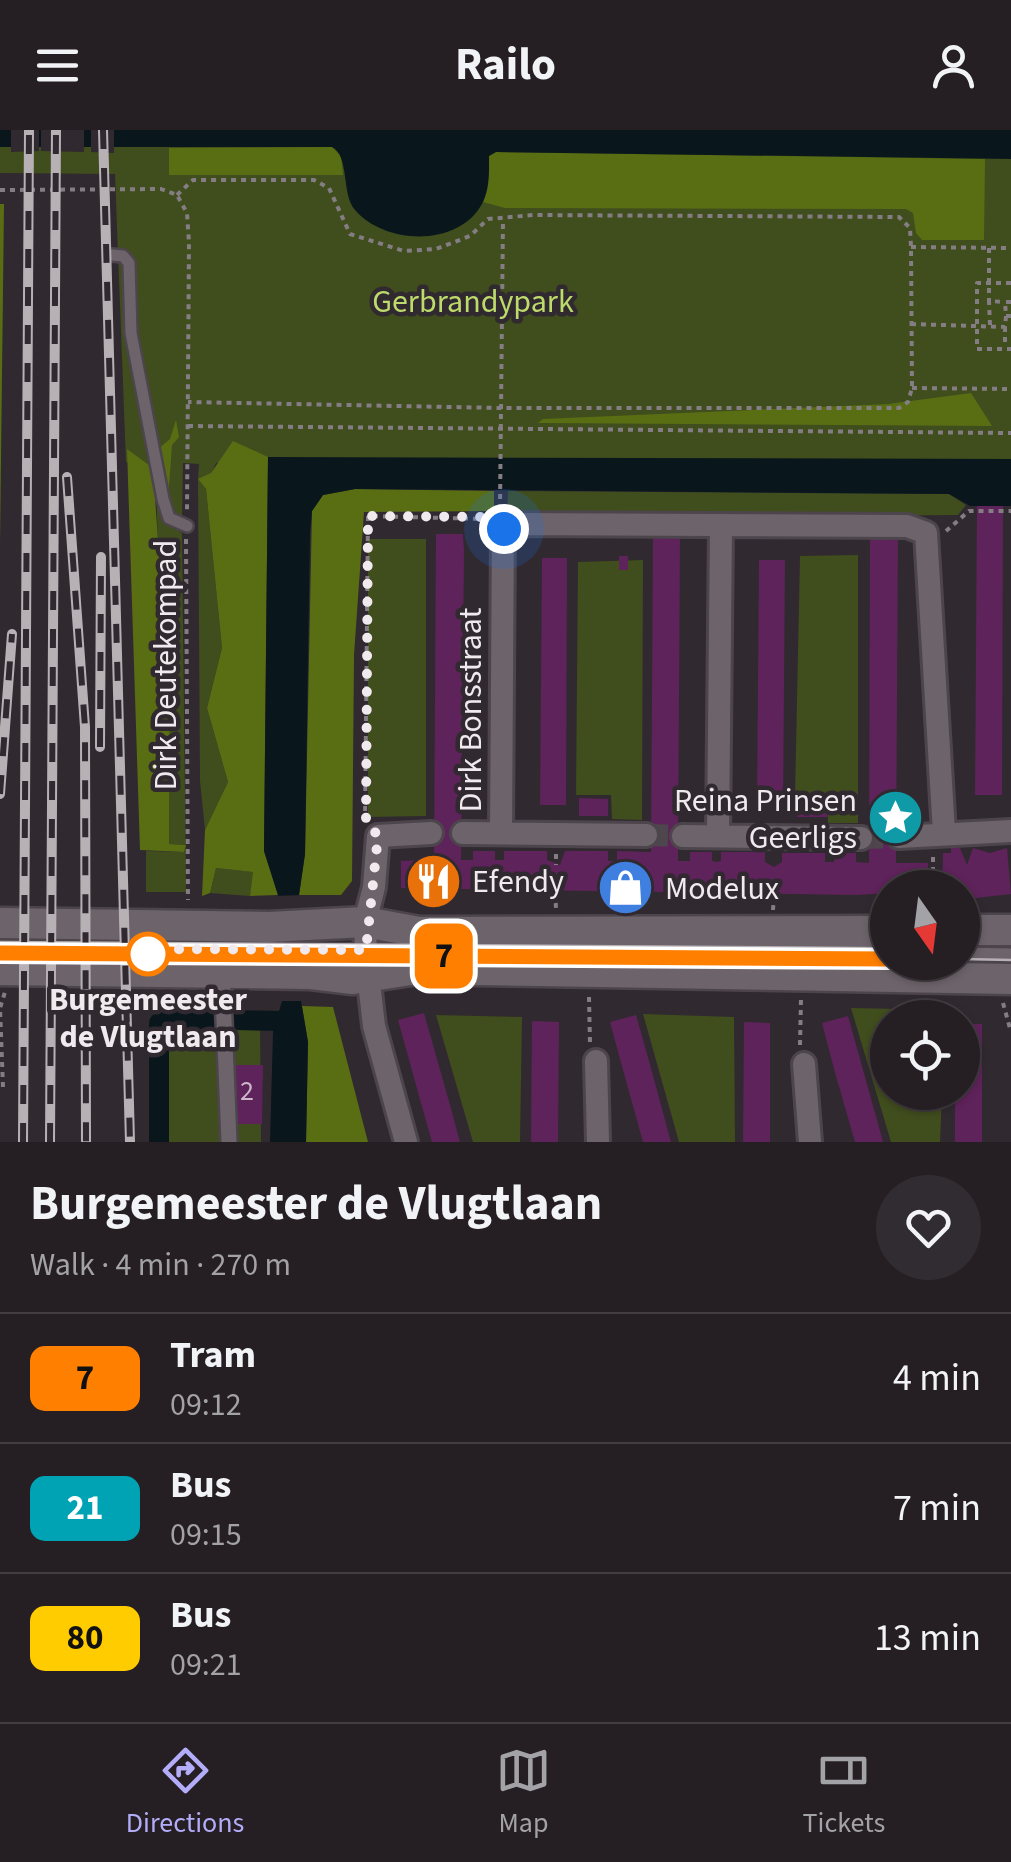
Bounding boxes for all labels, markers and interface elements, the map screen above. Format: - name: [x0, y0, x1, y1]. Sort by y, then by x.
- text: Railo: [455, 33, 556, 97]
- icon: menu: [30, 38, 85, 93]
- icon: person: [926, 38, 981, 93]
- park label: Gerbrandypark: [372, 279, 574, 325]
- your location: [479, 504, 529, 554]
- street label: Dirk Deutekompad: [143, 540, 189, 790]
- street label: Dirk Bonsstraat: [448, 608, 494, 812]
- place label: Reina Prinsen Geerligs: [674, 778, 857, 861]
- place icon: Reina Prinsen Geerligs: [866, 788, 926, 848]
- restaurant icon: Efendy: [403, 851, 463, 911]
- shop icon: Modelux: [596, 858, 656, 918]
- place label: Efendy: [472, 859, 564, 905]
- place label: Modelux: [665, 866, 779, 912]
- north arrow: [870, 870, 980, 980]
- map controls: [870, 870, 980, 1110]
- line badge: 7: [412, 924, 476, 988]
- text: 7: [435, 931, 453, 981]
- marker: Burgemeester de Vlugtlaan: [127, 933, 169, 975]
- place label: Burgemeester de Vlugtlaan: [49, 977, 247, 1060]
- button: locate: [870, 1000, 980, 1110]
- house number: 2: [240, 1071, 254, 1111]
- text: Burgemeester de Vlugtlaan: [30, 1170, 602, 1238]
- button: heart: [876, 1175, 981, 1280]
- text: Walk · 4 min · 270 m: [30, 1242, 291, 1288]
- text: Tram: [170, 1328, 256, 1382]
- text: 4 min: [893, 1351, 981, 1405]
- text: 7: [76, 1353, 94, 1403]
- text: 09:12: [170, 1382, 242, 1428]
- text: Bus: [170, 1458, 231, 1512]
- text: 7 min: [893, 1481, 981, 1535]
- text: 21: [67, 1483, 103, 1533]
- text: 09:15: [170, 1512, 242, 1558]
- text: Bus: [170, 1588, 231, 1642]
- text: 13 min: [874, 1611, 981, 1665]
- text: 80: [67, 1613, 103, 1663]
- text: 09:21: [170, 1642, 242, 1688]
- tab: Directions: [126, 1743, 244, 1843]
- tab: Map: [496, 1743, 551, 1843]
- tab: Tickets: [803, 1743, 885, 1843]

